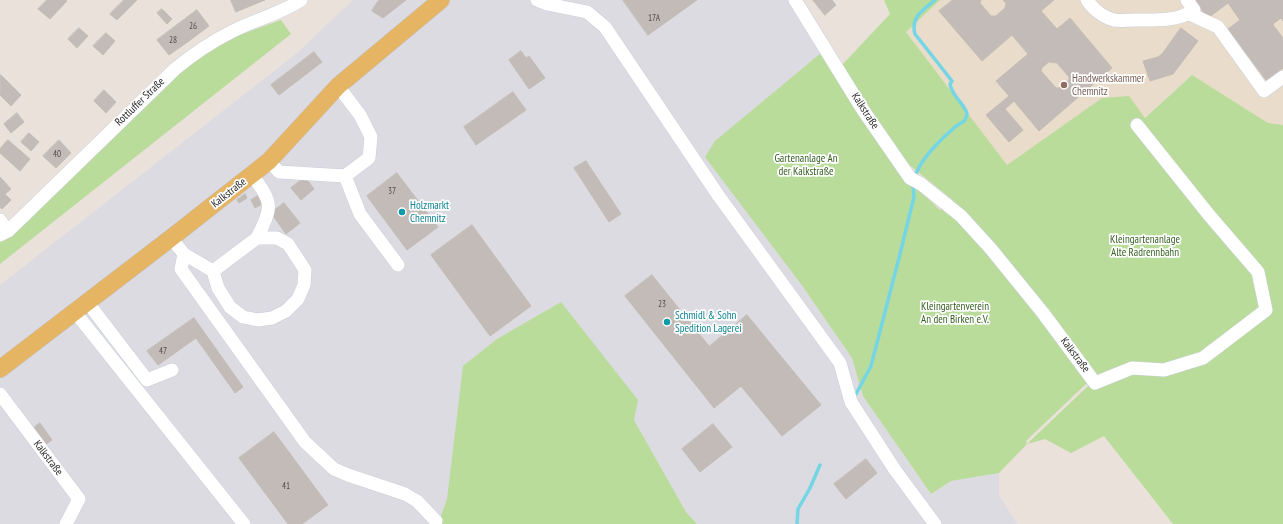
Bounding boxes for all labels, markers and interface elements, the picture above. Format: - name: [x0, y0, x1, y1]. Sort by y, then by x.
- house number: 17A: [648, 13, 660, 23]
- house number: 26: [189, 21, 197, 31]
- house number: 28: [169, 35, 177, 45]
- place label: Handwerkskammer Chemnitz: [1072, 72, 1144, 98]
- street label: Rottluffer Straße: [113, 75, 167, 129]
- marker: Handwerkskammer Chemnitz: [1059, 80, 1069, 90]
- street label: Kalkstraße: [848, 90, 882, 132]
- house number: 40: [53, 149, 61, 159]
- park label: Gartenanlage An der Kalkstraße: [774, 152, 838, 178]
- street label: Kalkstraße: [209, 175, 249, 211]
- house number: 37: [388, 186, 396, 196]
- place label: Holzmarkt Chemnitz: [410, 199, 449, 225]
- marker: Holzmarkt Chemnitz: [397, 207, 407, 217]
- park label: Kleingartenanlage Alte Radrennbahn: [1110, 233, 1180, 259]
- house number: 23: [658, 299, 666, 309]
- park label: Kleingartenverein An den Birken e.V.: [921, 300, 989, 326]
- place label: Schmidl & Sohn Spedition Lagerei: [675, 309, 742, 335]
- marker: Schmidl & Sohn Spedition Lagerei: [662, 317, 672, 327]
- street label: Kalkstraße: [1058, 335, 1092, 375]
- house number: 47: [159, 346, 167, 356]
- street label: Kalkstraße: [31, 438, 65, 478]
- house number: 41: [282, 481, 290, 491]

